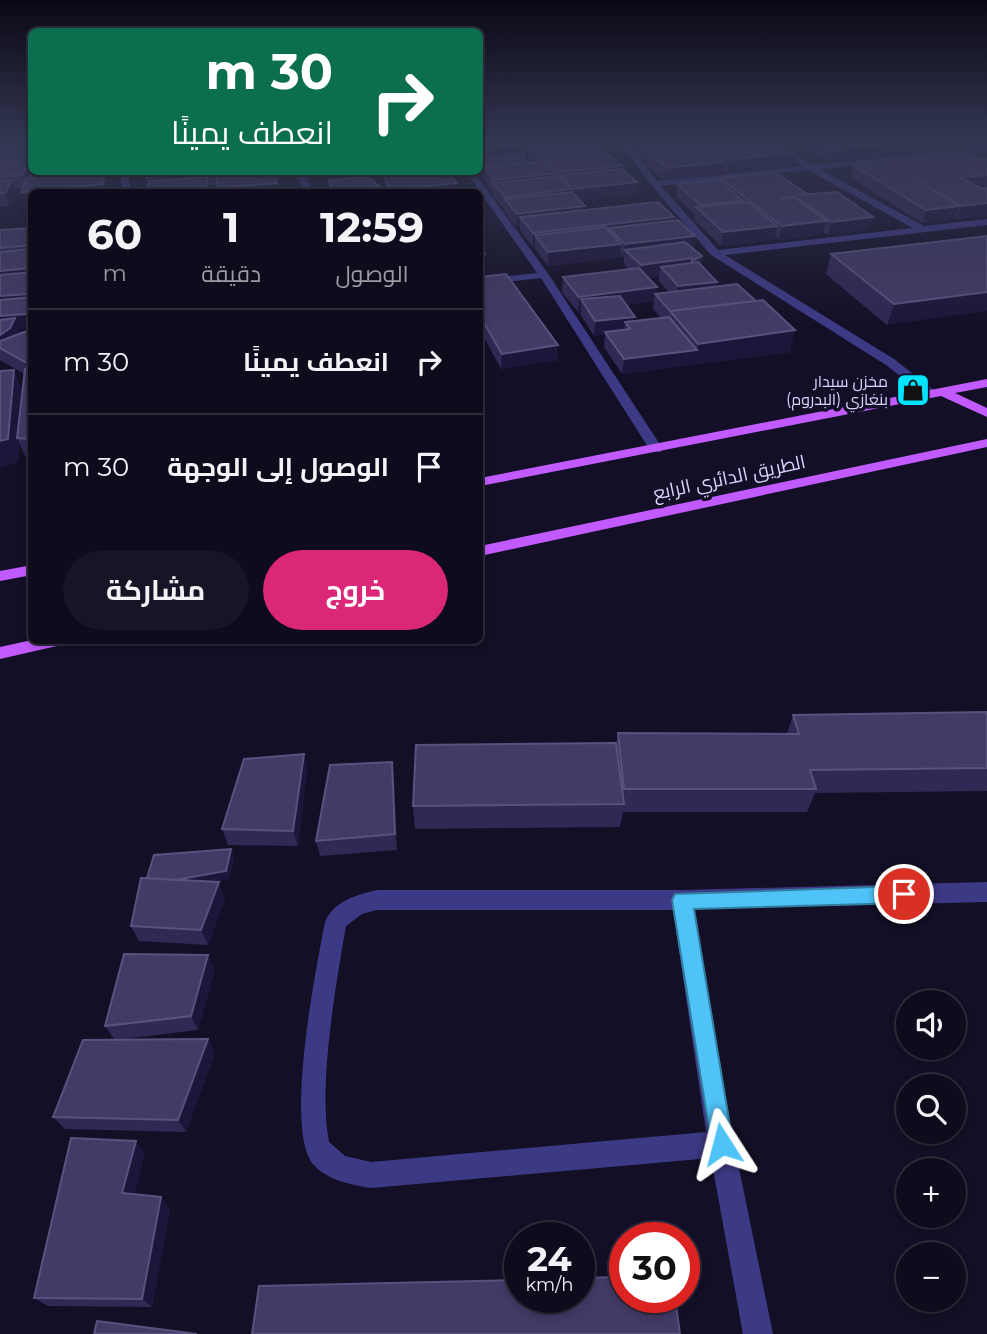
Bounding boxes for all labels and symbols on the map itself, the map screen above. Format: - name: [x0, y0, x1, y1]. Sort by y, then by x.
- shop icon: مخزن سيدار بنغازي (البدروم): [894, 371, 932, 409]
- place label: مخزن سيدار بنغازي (البدروم): [786, 372, 888, 413]
- street label: الطريق الدائري الرابع: [651, 450, 808, 508]
- pin: [874, 864, 934, 924]
- position arrow: [685, 1107, 759, 1181]
- speed limit sign: 30: [609, 1222, 700, 1313]

